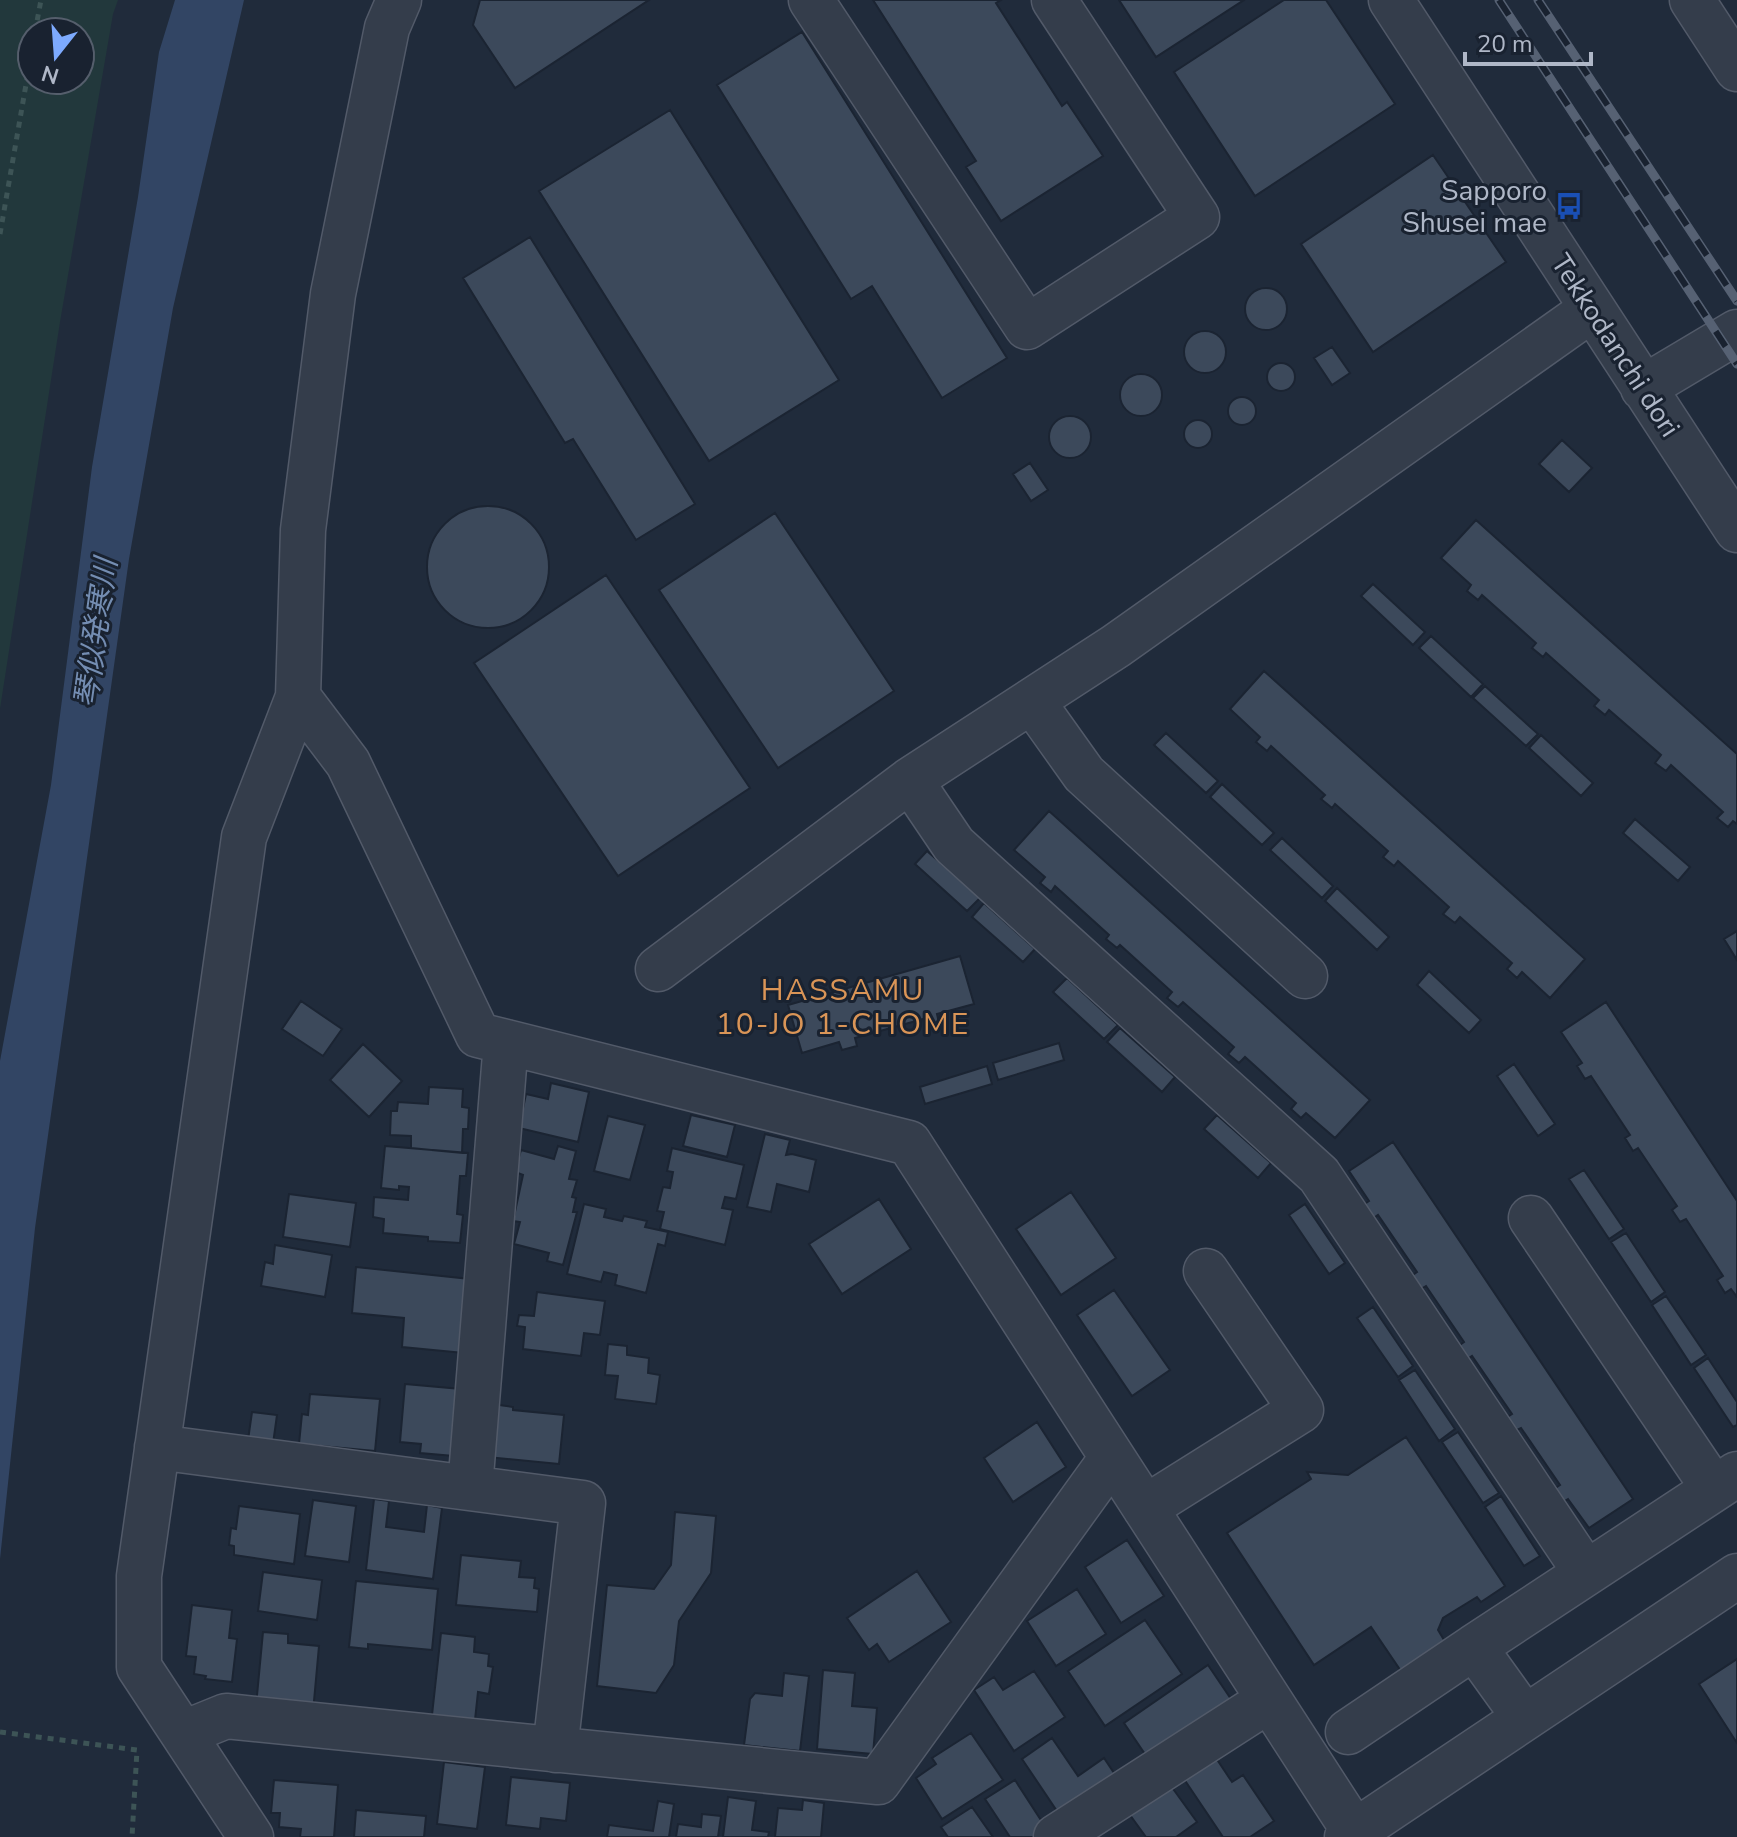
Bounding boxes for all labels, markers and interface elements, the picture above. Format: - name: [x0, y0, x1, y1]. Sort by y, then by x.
- north arrow: [16, 16, 96, 96]
- scale bar: [1465, 16, 1591, 66]
- text: 20 m: [1477, 28, 1533, 60]
- text: N: [38, 57, 63, 91]
- place label: Sapporo Shusei mae: [1402, 172, 1547, 242]
- bus stop icon: Sapporo Shusei mae: [1554, 191, 1584, 221]
- street label: Tekkodanchi dori: [1542, 247, 1689, 444]
- water label: 琴似発寒川: [66, 553, 128, 710]
- district label: HASSAMU 10-JO 1-CHOME: [716, 970, 970, 1045]

